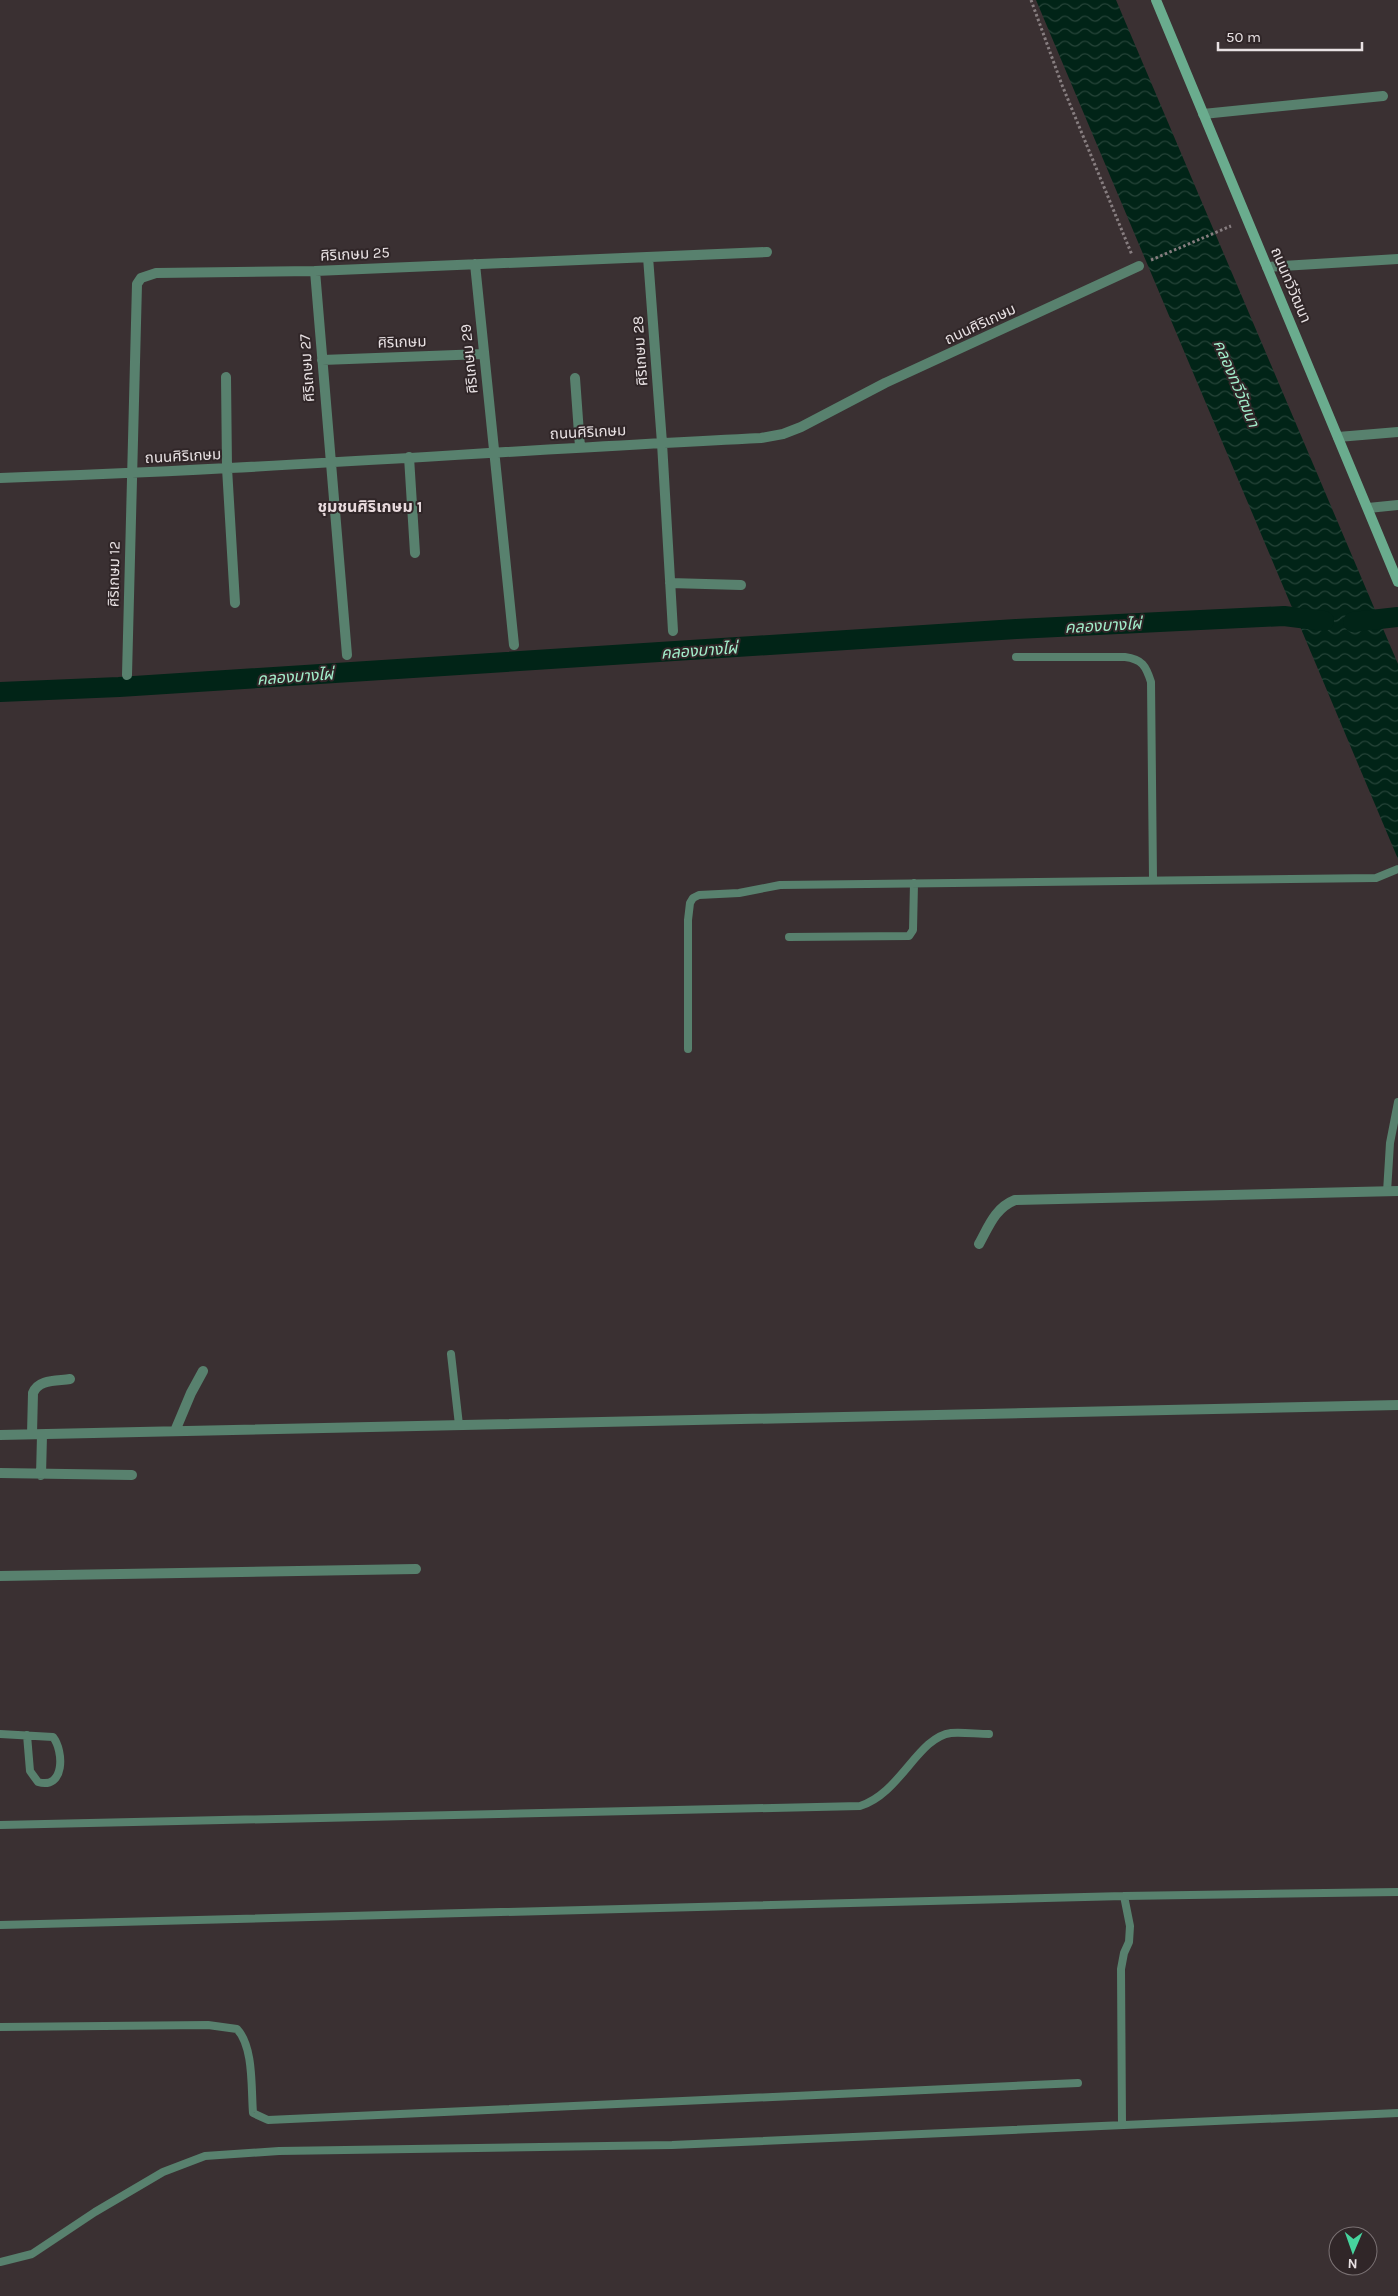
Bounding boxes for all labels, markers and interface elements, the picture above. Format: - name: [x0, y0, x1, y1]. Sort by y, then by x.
- scale bar: [1218, 20, 1362, 52]
- text: 50 m: [1226, 28, 1261, 46]
- street label: ศิริเกษม 25: [320, 243, 390, 265]
- street label: ถนนทวีวัฒนา: [1267, 245, 1315, 325]
- street label: ถนนศิริเกษม: [942, 300, 1018, 348]
- street label: ศิริเกษม 28: [629, 315, 651, 387]
- street label: ศิริเกษม 29: [456, 323, 482, 395]
- street label: ศิริเกษม: [377, 332, 427, 352]
- street label: ศิริเกษม 27: [296, 333, 318, 403]
- water label: คลองทวีวัฒนา: [1210, 337, 1264, 431]
- street label: ถนนศิริเกษม: [549, 421, 627, 443]
- street label: ถนนศิริเกษม: [144, 445, 222, 467]
- district label: ชุมชนศิริเกษม 1: [317, 497, 423, 516]
- street label: ศิริเกษม 12: [104, 541, 124, 607]
- water label: คลองบางไผ่: [1064, 614, 1144, 637]
- water label: คลองบางไผ่: [660, 638, 740, 663]
- water label: คลองบางไผ่: [256, 664, 336, 689]
- north arrow: [1328, 2226, 1378, 2276]
- text: N: [1347, 2255, 1358, 2272]

